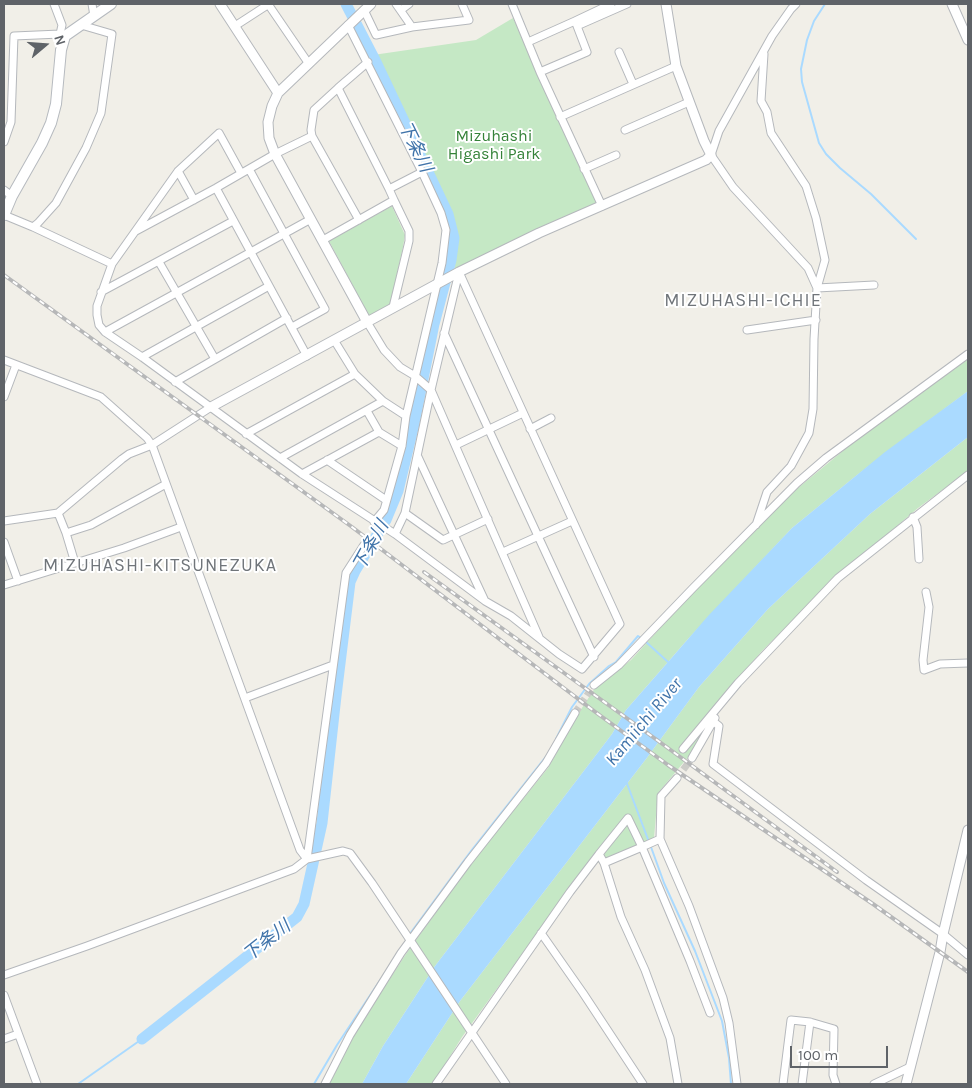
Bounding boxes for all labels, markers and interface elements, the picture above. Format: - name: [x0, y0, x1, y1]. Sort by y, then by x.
- north arrow: [20, 20, 70, 70]
- text: N: [50, 33, 69, 48]
- water label: 下条川: [393, 118, 437, 176]
- park label: Mizuhashi Higashi Park: [448, 126, 540, 164]
- district label: MIZUHASHI-ICHIE: [662, 290, 824, 312]
- water label: 下条川: [348, 517, 394, 575]
- district label: MIZUHASHI-KITSUNEZUKA: [40, 555, 280, 577]
- water label: Kamiichi River: [601, 674, 687, 770]
- water label: 下条川: [239, 916, 295, 966]
- scale bar: [792, 1036, 890, 1068]
- text: 100 m: [798, 1046, 838, 1064]

